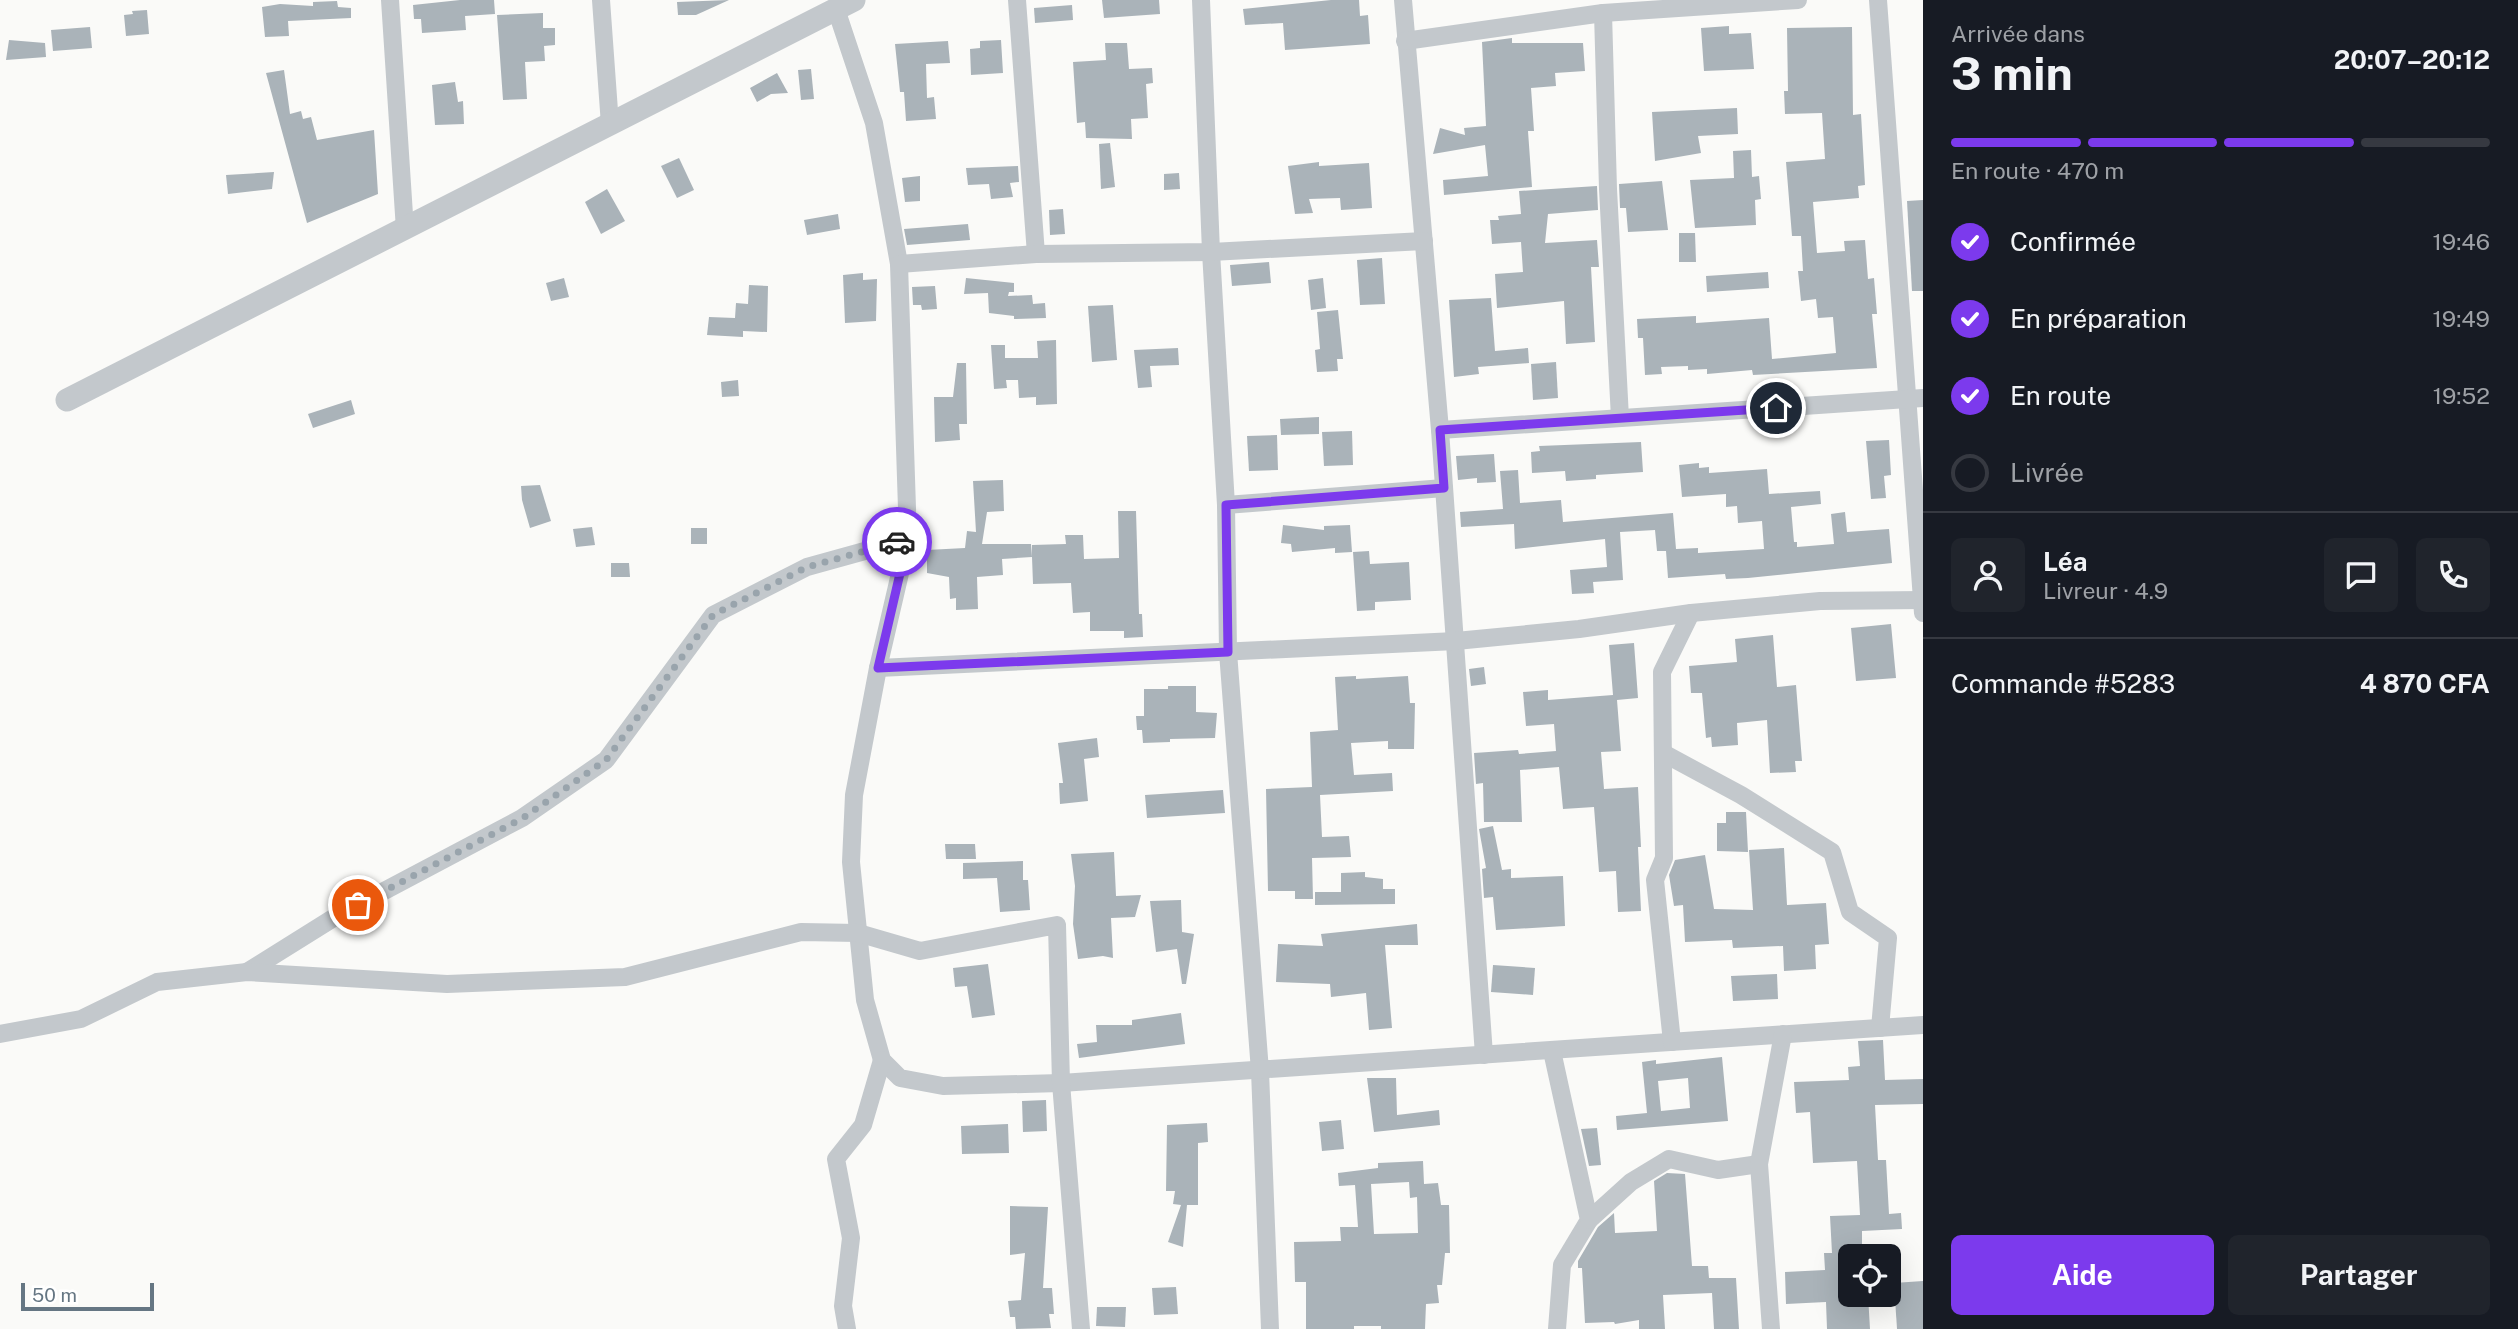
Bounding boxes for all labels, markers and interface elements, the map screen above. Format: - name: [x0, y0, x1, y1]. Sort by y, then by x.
- text: Arrivée dans: [1951, 20, 2085, 47]
- text: 20:07–20:12: [2334, 44, 2490, 75]
- text: 3 min: [1951, 46, 2073, 100]
- text: En route · 470 m: [1951, 157, 2124, 184]
- icon: check: [1951, 223, 1989, 261]
- text: Confirmée: [2010, 226, 2136, 257]
- text: 19:46: [2432, 228, 2490, 255]
- icon: check: [1951, 300, 1989, 338]
- text: En préparation: [2010, 303, 2187, 334]
- text: 19:49: [2432, 305, 2490, 332]
- icon: check: [1951, 377, 1989, 415]
- pin: [1746, 378, 1806, 438]
- text: En route: [2010, 380, 2111, 411]
- text: 19:52: [2433, 382, 2490, 409]
- icon: home: [1757, 389, 1795, 427]
- text: Livrée: [2010, 457, 2084, 488]
- courier: [862, 507, 932, 577]
- icon: car: [878, 523, 916, 561]
- button: person: [1951, 538, 2025, 612]
- button: chat: [2324, 538, 2398, 612]
- button: phone: [2416, 538, 2490, 612]
- text: Léa: [2043, 546, 2087, 577]
- text: Livreur · 4.9: [2043, 577, 2168, 604]
- text: Commande #5283: [1951, 668, 2175, 699]
- text: 4 870 CFA: [2360, 668, 2490, 699]
- pin: [328, 875, 388, 935]
- icon: bag: [339, 886, 377, 924]
- button: Aide: [1951, 1235, 2214, 1315]
- button: Partager: [2228, 1235, 2490, 1315]
- map controls: [1838, 1244, 1901, 1307]
- button: locate: [1838, 1244, 1901, 1307]
- scale bar: [21, 1280, 154, 1312]
- text: 50 m: [32, 1284, 77, 1306]

